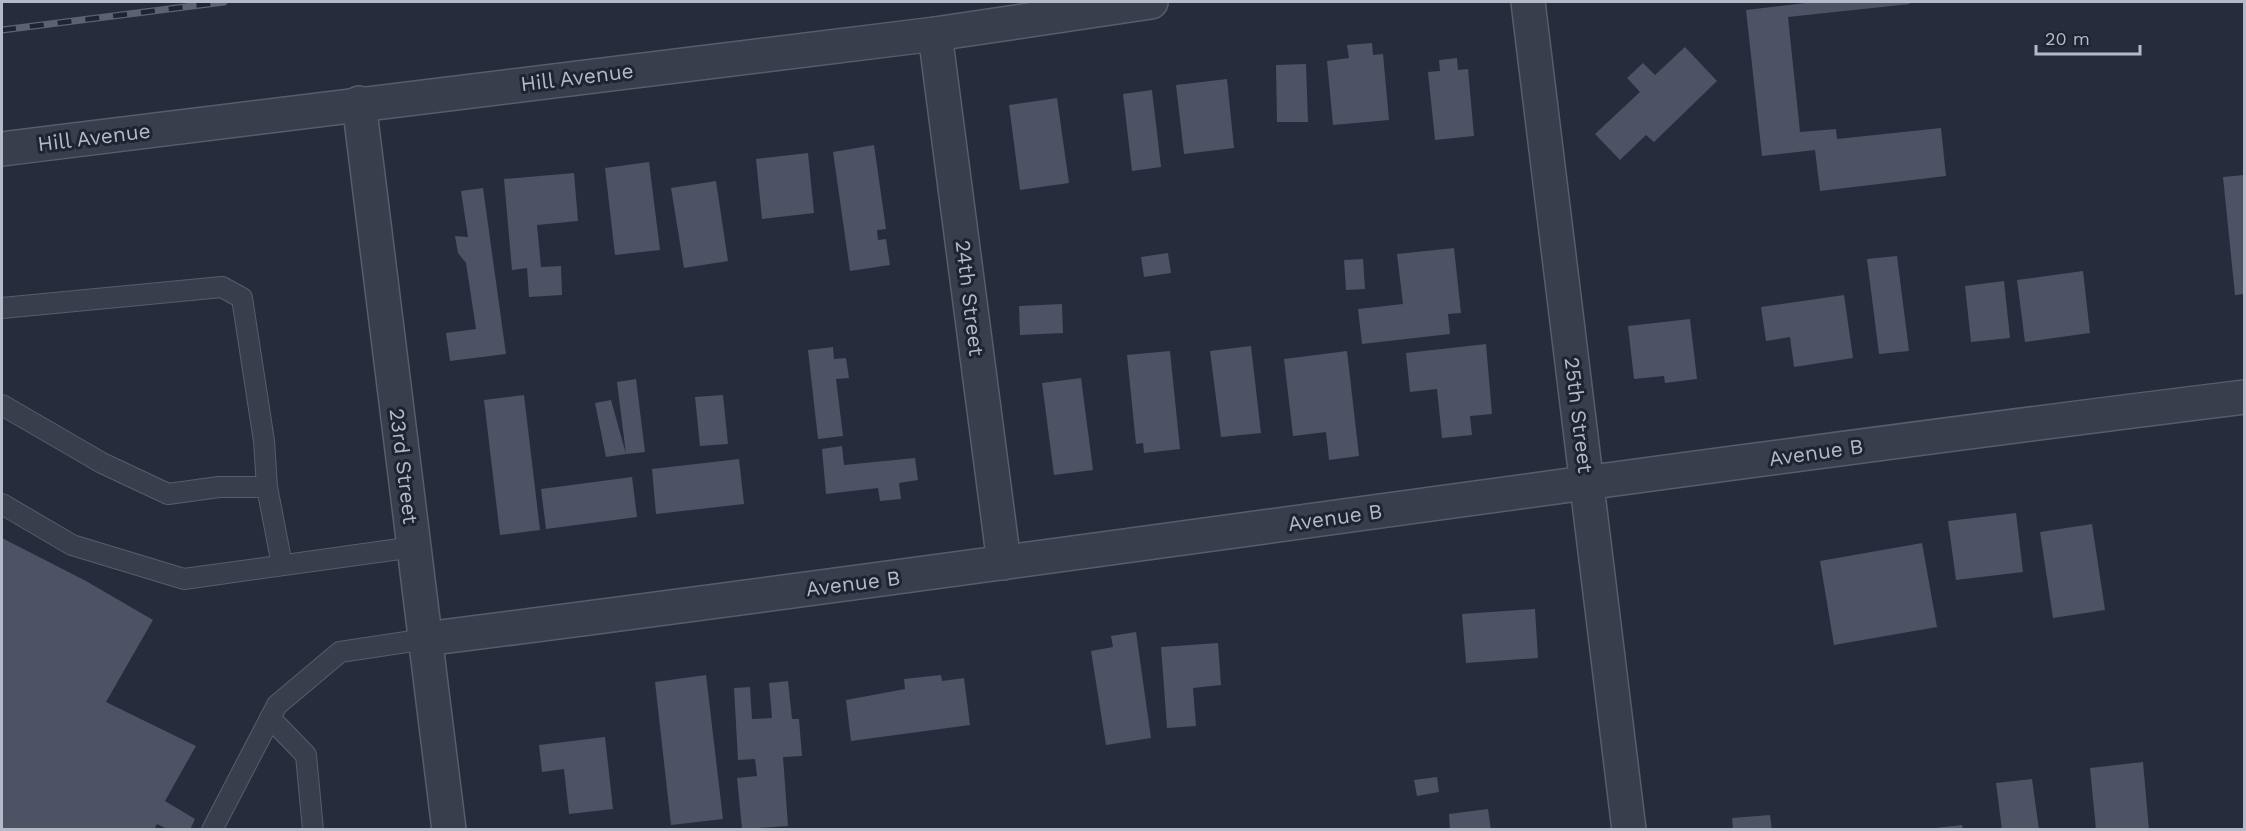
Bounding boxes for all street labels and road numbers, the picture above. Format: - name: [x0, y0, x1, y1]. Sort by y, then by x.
- street label: Hill Avenue: [519, 58, 635, 96]
- street label: Hill Avenue: [36, 118, 152, 156]
- street label: 24th Street: [950, 239, 990, 358]
- street label: 25th Street: [1559, 356, 1599, 475]
- street label: 23rd Street: [385, 407, 424, 525]
- street label: Avenue B: [1767, 433, 1865, 471]
- street label: Avenue B: [1286, 498, 1384, 536]
- street label: Avenue B: [804, 565, 902, 601]

